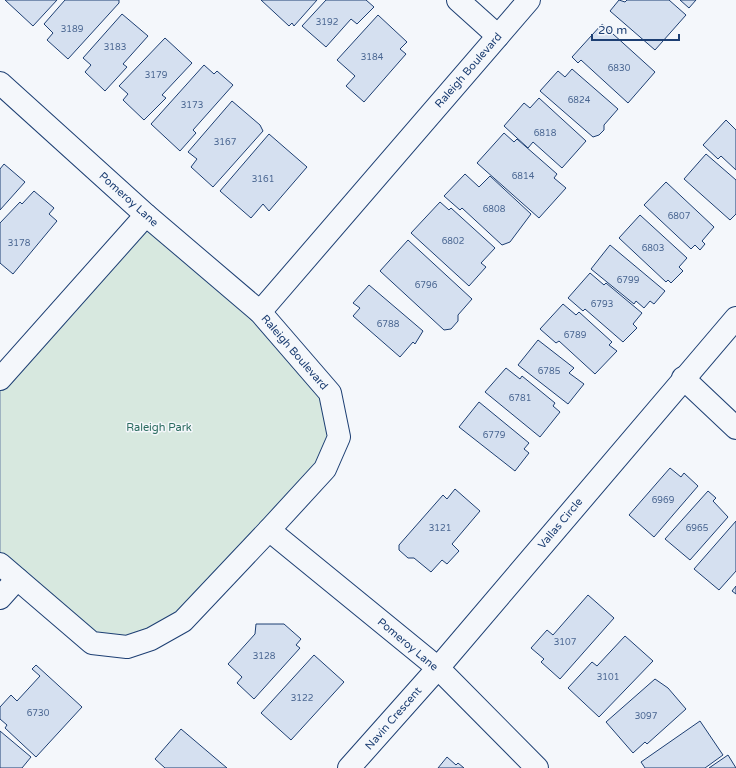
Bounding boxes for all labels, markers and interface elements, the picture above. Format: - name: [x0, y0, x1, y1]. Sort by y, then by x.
- scale bar: [592, 16, 679, 42]
- house number: 3192: [316, 17, 338, 28]
- text: 20 m: [598, 23, 627, 37]
- house number: 3189: [61, 24, 84, 35]
- street label: Raleigh Boulevard: [432, 30, 504, 110]
- house number: 3183: [104, 42, 126, 53]
- house number: 3184: [361, 52, 384, 63]
- house number: 6830: [608, 63, 631, 74]
- house number: 3179: [145, 70, 168, 81]
- house number: 6824: [568, 95, 591, 106]
- house number: 3173: [181, 100, 203, 111]
- house number: 6818: [534, 128, 557, 139]
- house number: 3167: [214, 137, 237, 148]
- street label: Pomeroy Lane: [96, 169, 161, 229]
- house number: 6814: [512, 171, 535, 182]
- house number: 3161: [252, 174, 274, 185]
- house number: 6808: [483, 204, 506, 215]
- house number: 6807: [668, 211, 691, 222]
- house number: 6802: [442, 236, 464, 247]
- house number: 3178: [8, 238, 31, 249]
- house number: 6803: [642, 243, 664, 254]
- house number: 6799: [617, 275, 640, 286]
- house number: 6796: [415, 280, 438, 291]
- house number: 6793: [591, 299, 613, 310]
- street label: Raleigh Boulevard: [259, 312, 331, 392]
- house number: 6788: [377, 319, 400, 330]
- house number: 6789: [564, 330, 587, 341]
- house number: 6785: [538, 366, 561, 377]
- house number: 6781: [509, 393, 531, 404]
- park label: Raleigh Park: [126, 421, 192, 434]
- house number: 6779: [483, 430, 506, 441]
- street label: Vallas Circle: [535, 495, 585, 551]
- house number: 6969: [652, 495, 675, 506]
- house number: 3121: [429, 523, 451, 534]
- house number: 6965: [686, 523, 709, 534]
- street label: Pomeroy Lane: [375, 615, 441, 674]
- house number: 3107: [554, 637, 577, 648]
- house number: 3128: [253, 651, 276, 662]
- house number: 3101: [597, 672, 619, 683]
- street label: Navin Crescent: [363, 684, 424, 752]
- house number: 3122: [291, 693, 313, 704]
- house number: 6730: [27, 708, 50, 719]
- house number: 3097: [635, 711, 658, 722]

